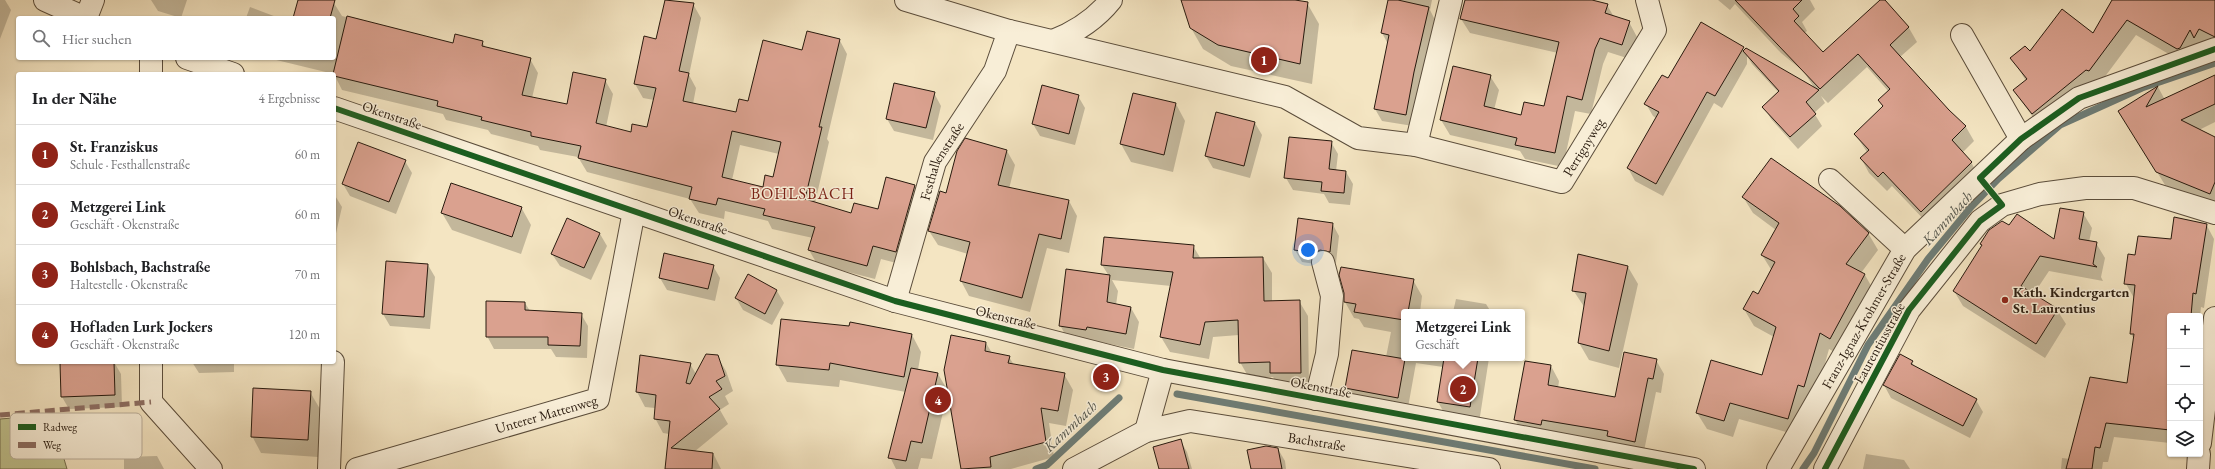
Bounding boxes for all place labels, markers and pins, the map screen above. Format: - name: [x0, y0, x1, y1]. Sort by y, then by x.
- pin: 1: [1251, 45, 1277, 75]
- place label: Kath. Kindergarten St. Laurentius: [2013, 283, 2130, 317]
- marker: Kath. Kindergarten St. Laurentius: [2000, 295, 2010, 305]
- pin: 3: [1093, 362, 1119, 392]
- pin: 2: [1450, 374, 1476, 404]
- pin: 4: [925, 385, 951, 415]

